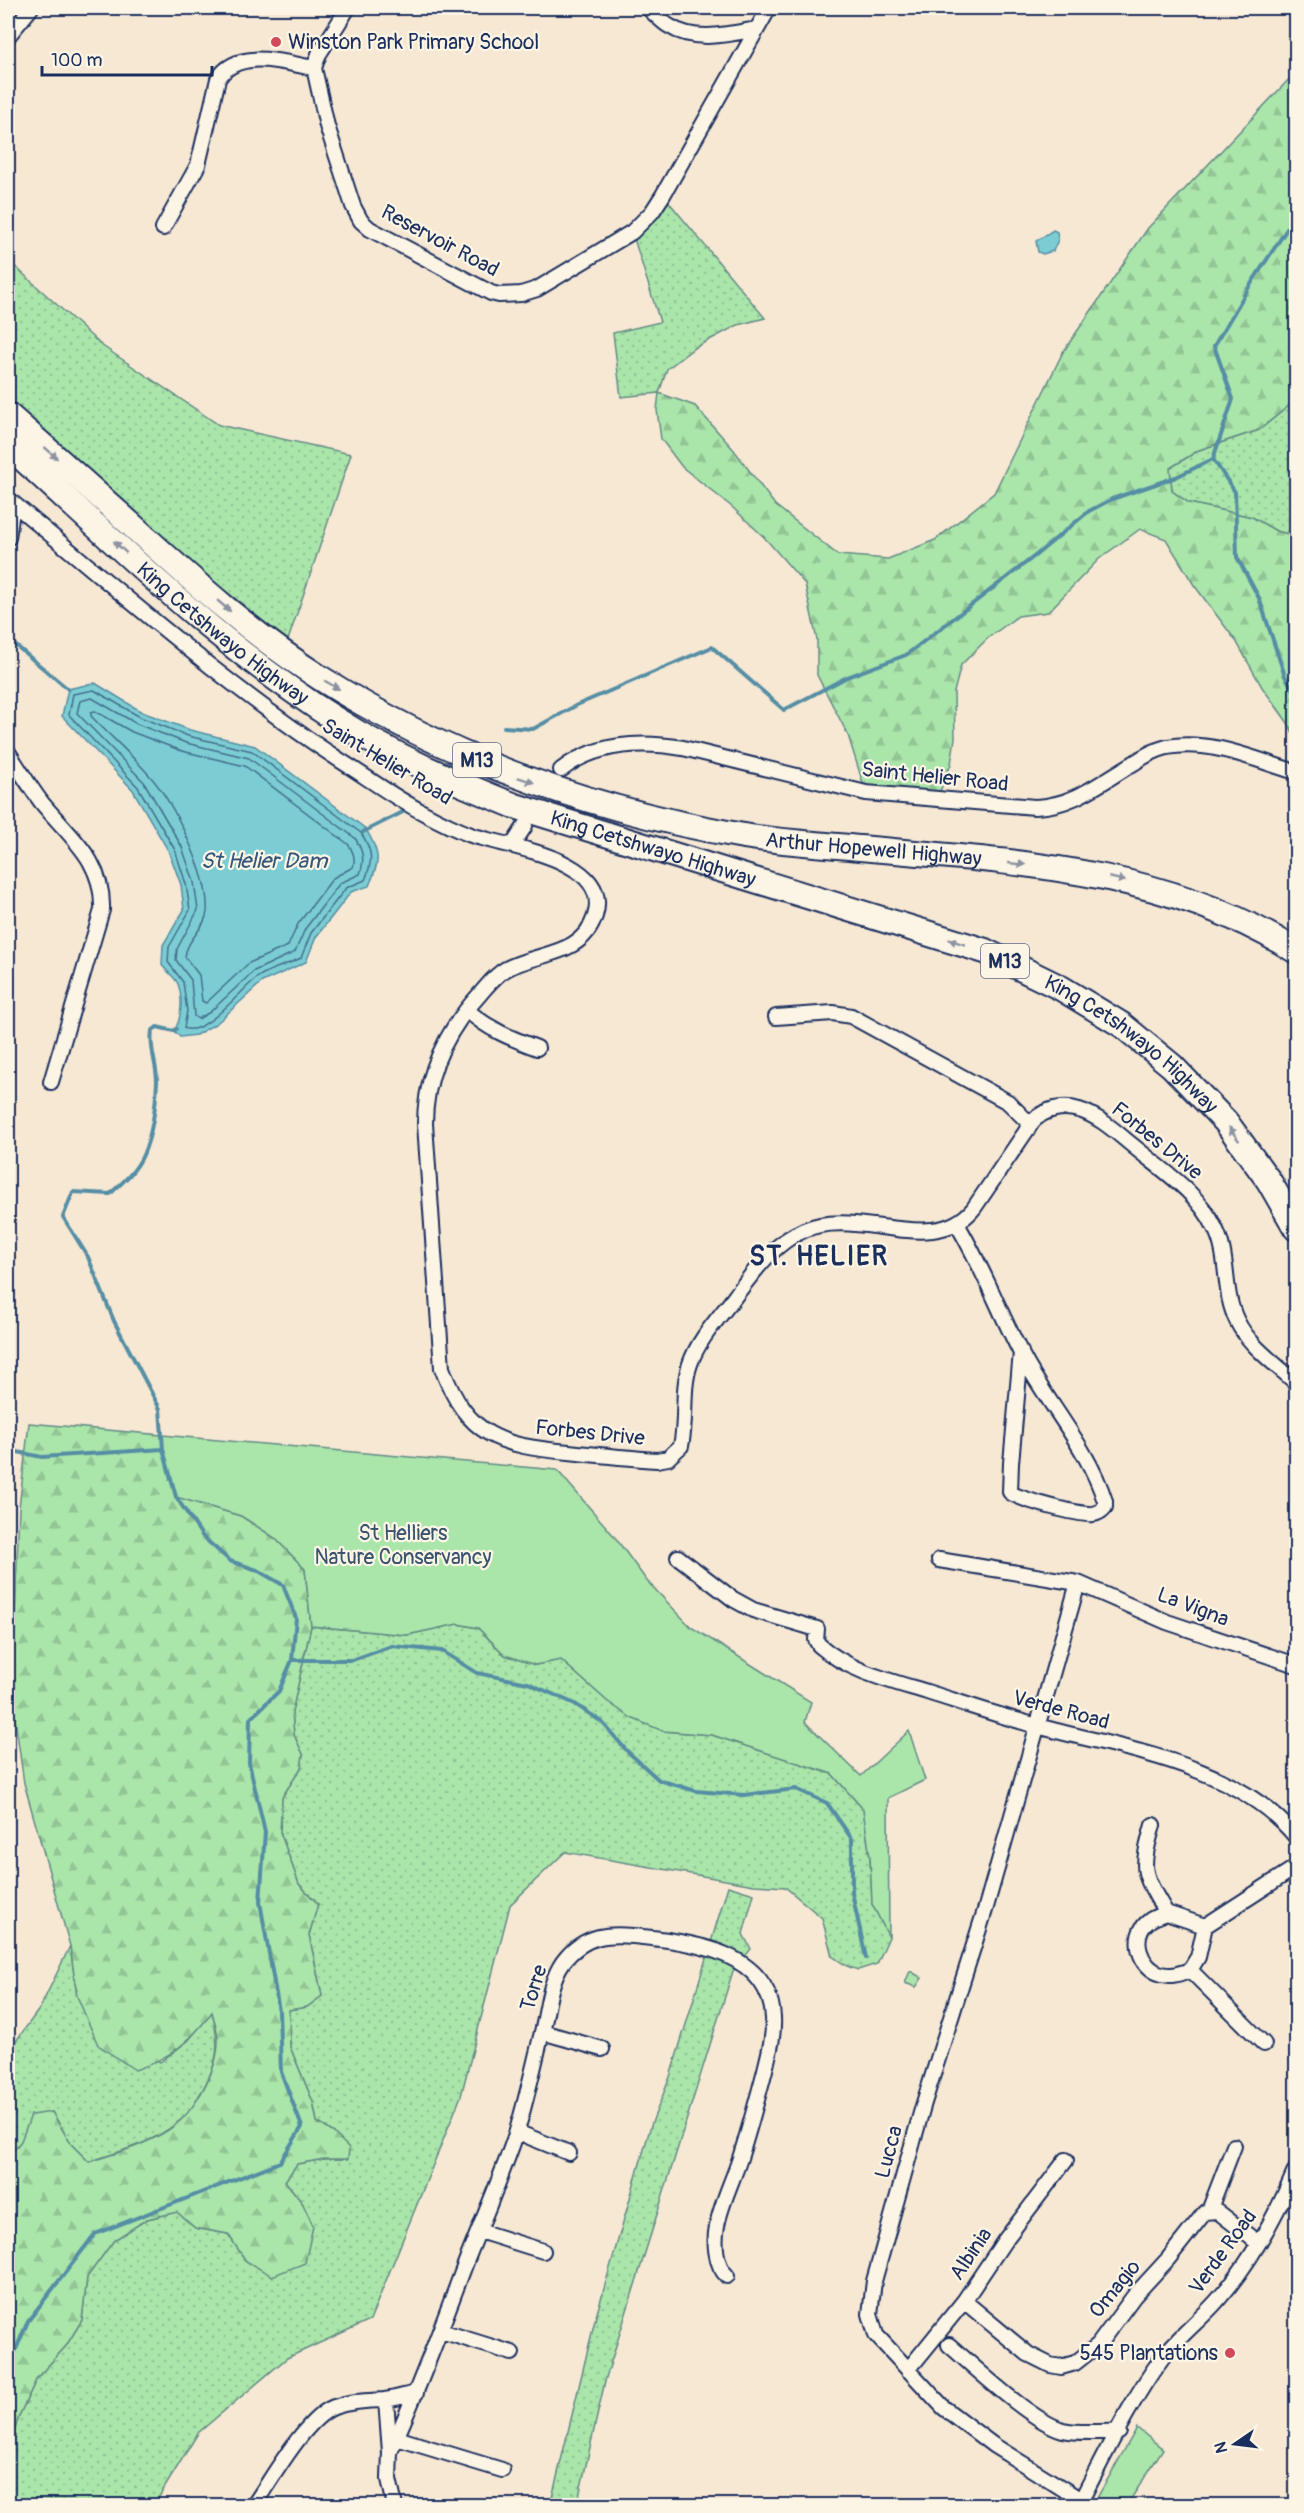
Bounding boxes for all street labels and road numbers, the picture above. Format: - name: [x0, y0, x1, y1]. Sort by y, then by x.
- street label: Reservoir Road: [376, 199, 504, 283]
- street label: King Cetshwayo Highway: [131, 556, 314, 711]
- street label: Saint Helier Road: [317, 712, 457, 812]
- road number: M13: [453, 743, 501, 777]
- street label: Saint Helier Road: [860, 756, 1010, 798]
- street label: King Cetshwayo Highway: [547, 804, 759, 893]
- street label: Arthur Hopewell Highway: [764, 826, 983, 872]
- road number: M13: [981, 944, 1029, 978]
- street label: King Cetshwayo Highway: [1040, 969, 1224, 1119]
- street label: Forbes Drive: [1106, 1096, 1209, 1186]
- street label: Forbes Drive: [534, 1414, 647, 1452]
- street label: La Vigna: [1153, 1581, 1233, 1633]
- street label: Verde Road: [1010, 1684, 1112, 1736]
- street label: Torre: [514, 1961, 554, 2014]
- street label: Lucca: [869, 2123, 909, 2181]
- street label: Verde Road: [1183, 2204, 1263, 2300]
- street label: Albinia: [944, 2222, 998, 2286]
- street label: Omagio: [1083, 2254, 1147, 2324]

